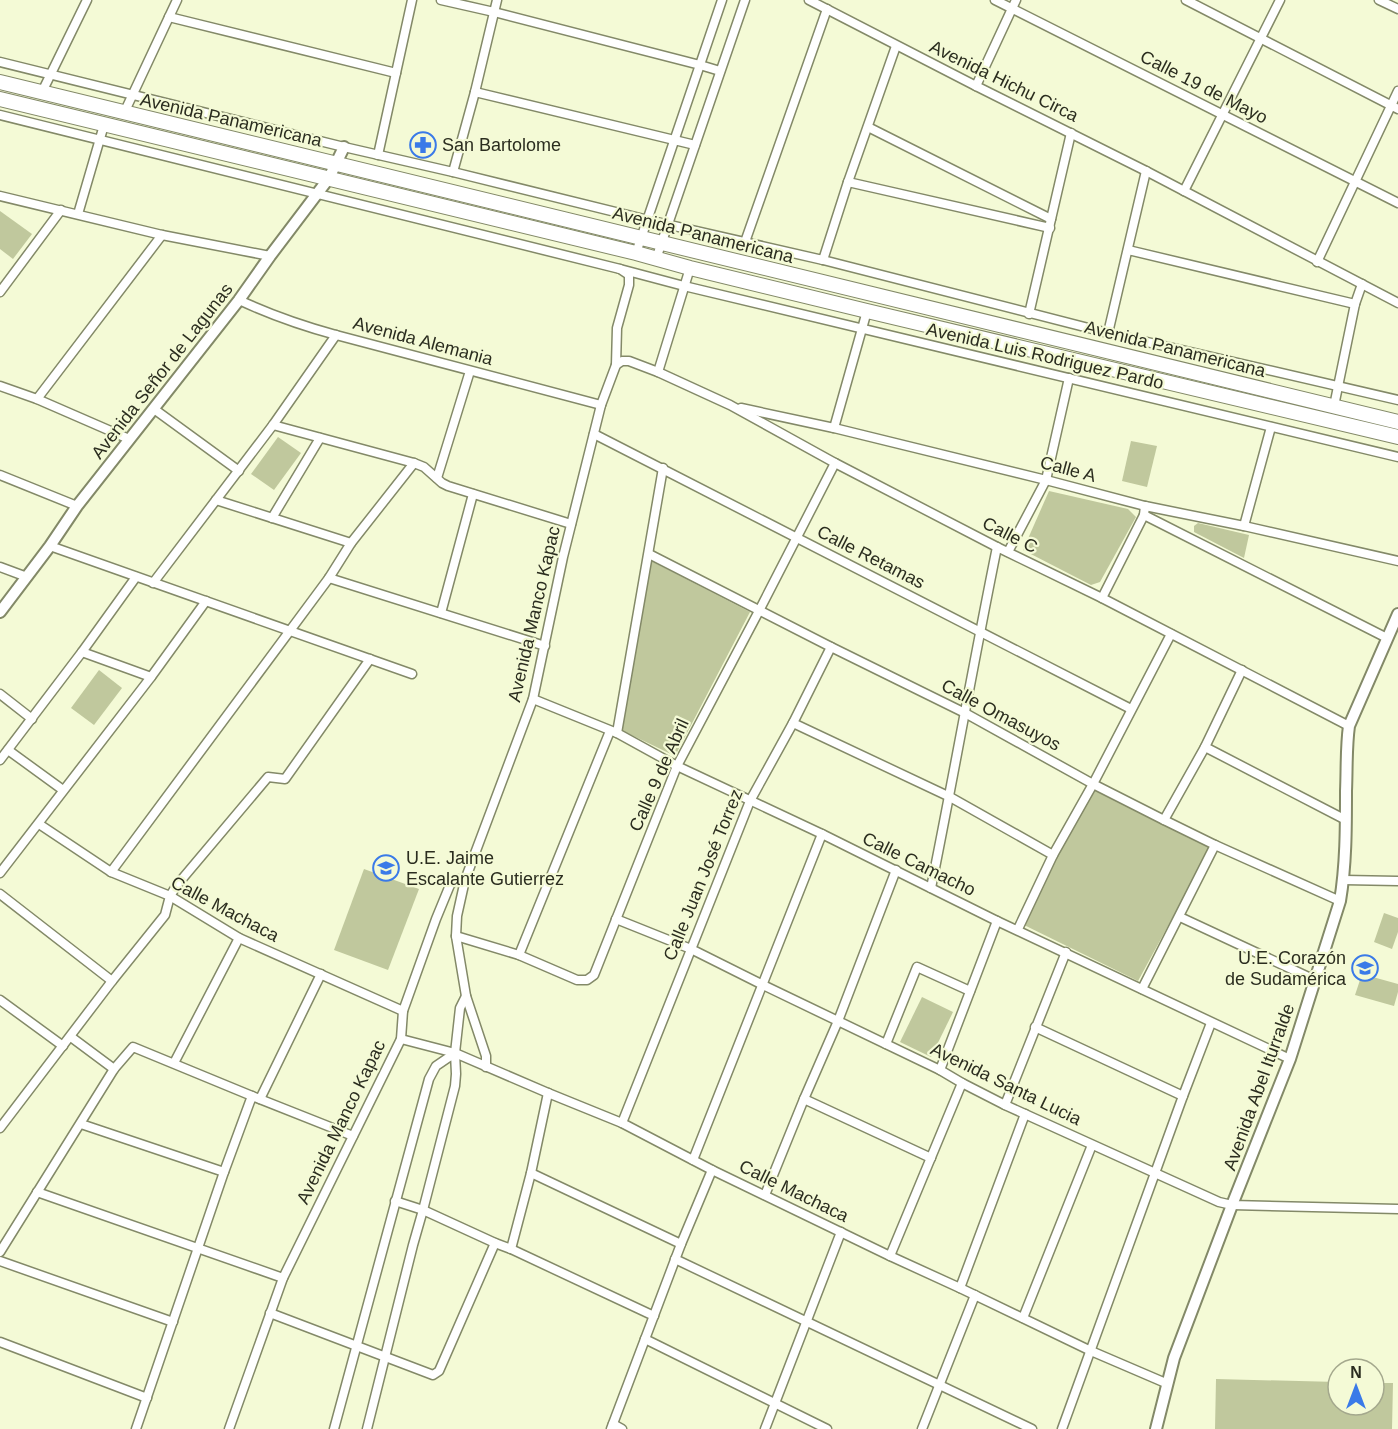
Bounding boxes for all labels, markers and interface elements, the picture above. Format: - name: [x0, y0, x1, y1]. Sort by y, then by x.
- street label: Avenida Hichu Circa: [926, 36, 1082, 126]
- street label: Calle 19 de Mayo: [1137, 46, 1271, 128]
- street label: Avenida Panamericana: [138, 89, 325, 151]
- pharmacy icon: San Bartolome: [408, 130, 438, 160]
- place label: San Bartolome: [442, 135, 561, 155]
- street label: Avenida Panamericana: [610, 203, 797, 267]
- street label: Avenida Señor de Lagunas: [87, 279, 237, 463]
- street label: Avenida Alemania: [351, 313, 496, 370]
- street label: Avenida Panamericana: [1082, 317, 1269, 381]
- street label: Avenida Luis Rodriguez Pardo: [924, 319, 1166, 393]
- street label: Calle A: [1038, 452, 1098, 486]
- street label: Calle C: [979, 513, 1041, 557]
- street label: Calle Retamas: [814, 521, 928, 593]
- street label: Avenida Manco Kapac: [504, 524, 564, 704]
- street label: Calle Omasuyos: [938, 675, 1064, 755]
- street label: Calle 9 de Abril: [625, 716, 693, 834]
- street label: Calle Juan José Torrez: [659, 787, 747, 963]
- street label: Calle Camacho: [859, 828, 979, 900]
- place label: U.E. Jaime Escalante Gutierrez: [406, 848, 564, 889]
- school or university icon: U.E. Jaime Escalante Gutierrez: [371, 853, 401, 883]
- street label: Calle Machaca: [168, 872, 283, 946]
- place label: U.E. Corazón de Sudamérica: [1225, 948, 1347, 989]
- school or university icon: U.E. Corazón de Sudamérica: [1350, 953, 1380, 983]
- street label: Avenida Abel Iturralde: [1220, 1001, 1298, 1173]
- street label: Avenida Manco Kapac: [293, 1037, 389, 1207]
- street label: Avenida Santa Lucia: [928, 1039, 1085, 1130]
- street label: Calle Machaca: [736, 1156, 853, 1227]
- north arrow: [1326, 1357, 1386, 1417]
- text: N: [1350, 1364, 1362, 1381]

